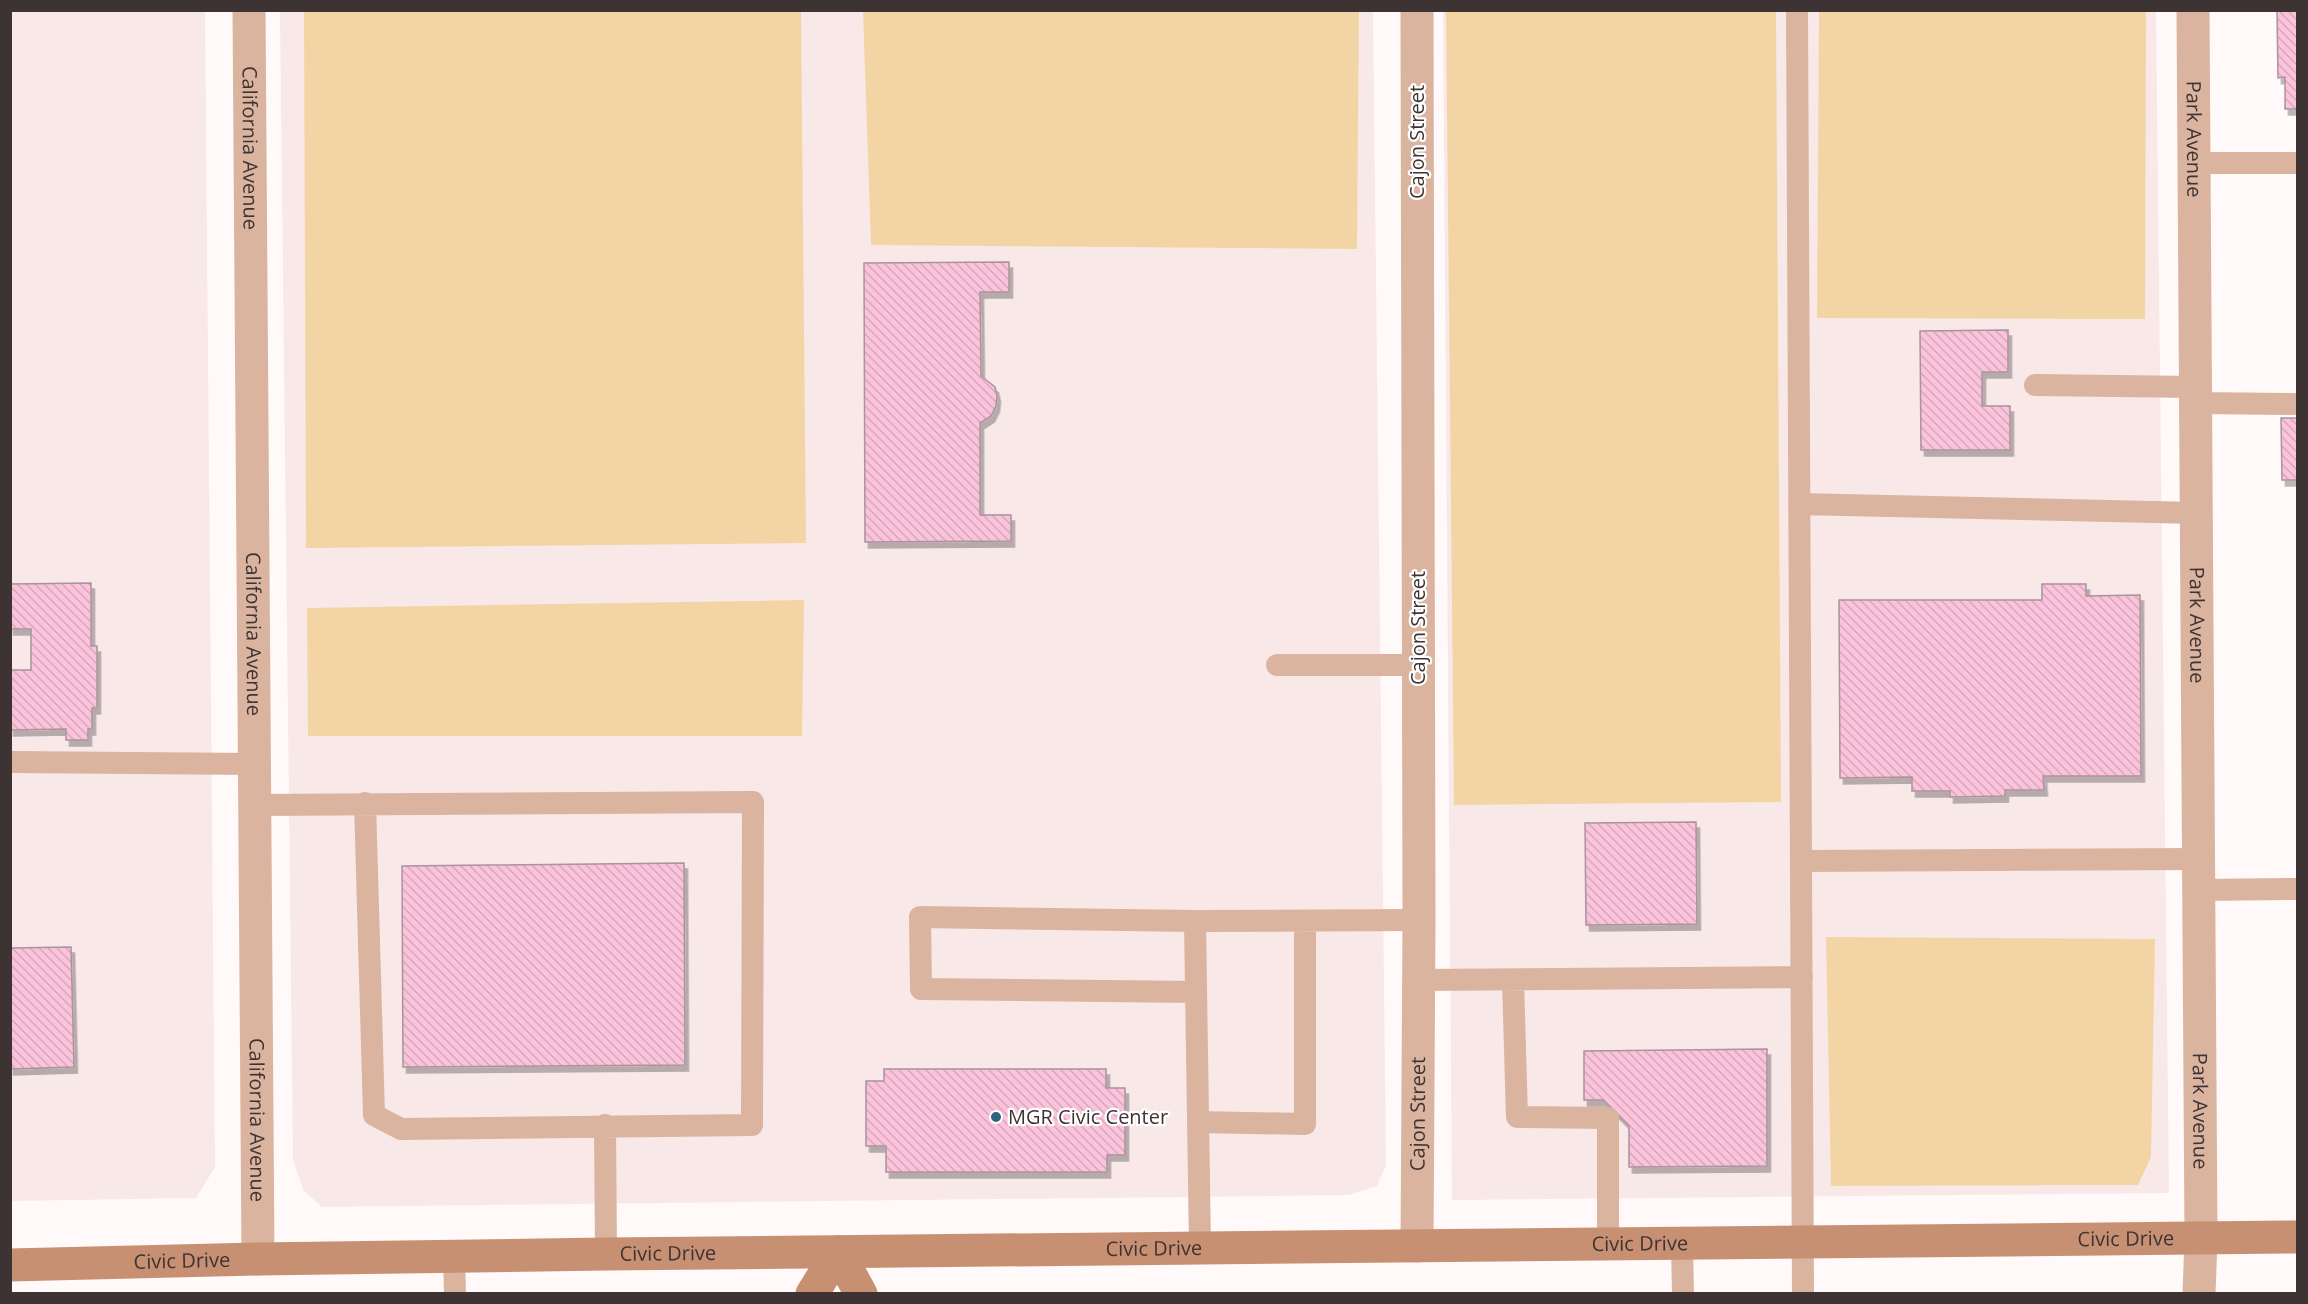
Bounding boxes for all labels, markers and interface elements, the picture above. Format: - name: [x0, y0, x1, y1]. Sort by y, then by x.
- street label: California Avenue: [236, 66, 265, 230]
- street label: Park Avenue: [2180, 81, 2208, 197]
- street label: Cajon Street: [1403, 85, 1430, 199]
- street label: California Avenue: [240, 552, 268, 716]
- street label: Park Avenue: [2184, 567, 2211, 683]
- street label: Cajon Street: [1404, 571, 1431, 685]
- street label: California Avenue: [243, 1038, 272, 1202]
- street label: Park Avenue: [2187, 1053, 2215, 1169]
- street label: Cajon Street: [1403, 1057, 1431, 1171]
- place label: MGR Civic Center: [1008, 1103, 1168, 1130]
- marker: MGR Civic Center: [989, 1110, 1003, 1124]
- street label: Civic Drive: [2077, 1224, 2174, 1252]
- street label: Civic Drive: [1591, 1229, 1688, 1257]
- street label: Civic Drive: [1105, 1234, 1202, 1262]
- street label: Civic Drive: [619, 1239, 716, 1267]
- street label: Civic Drive: [133, 1246, 231, 1275]

